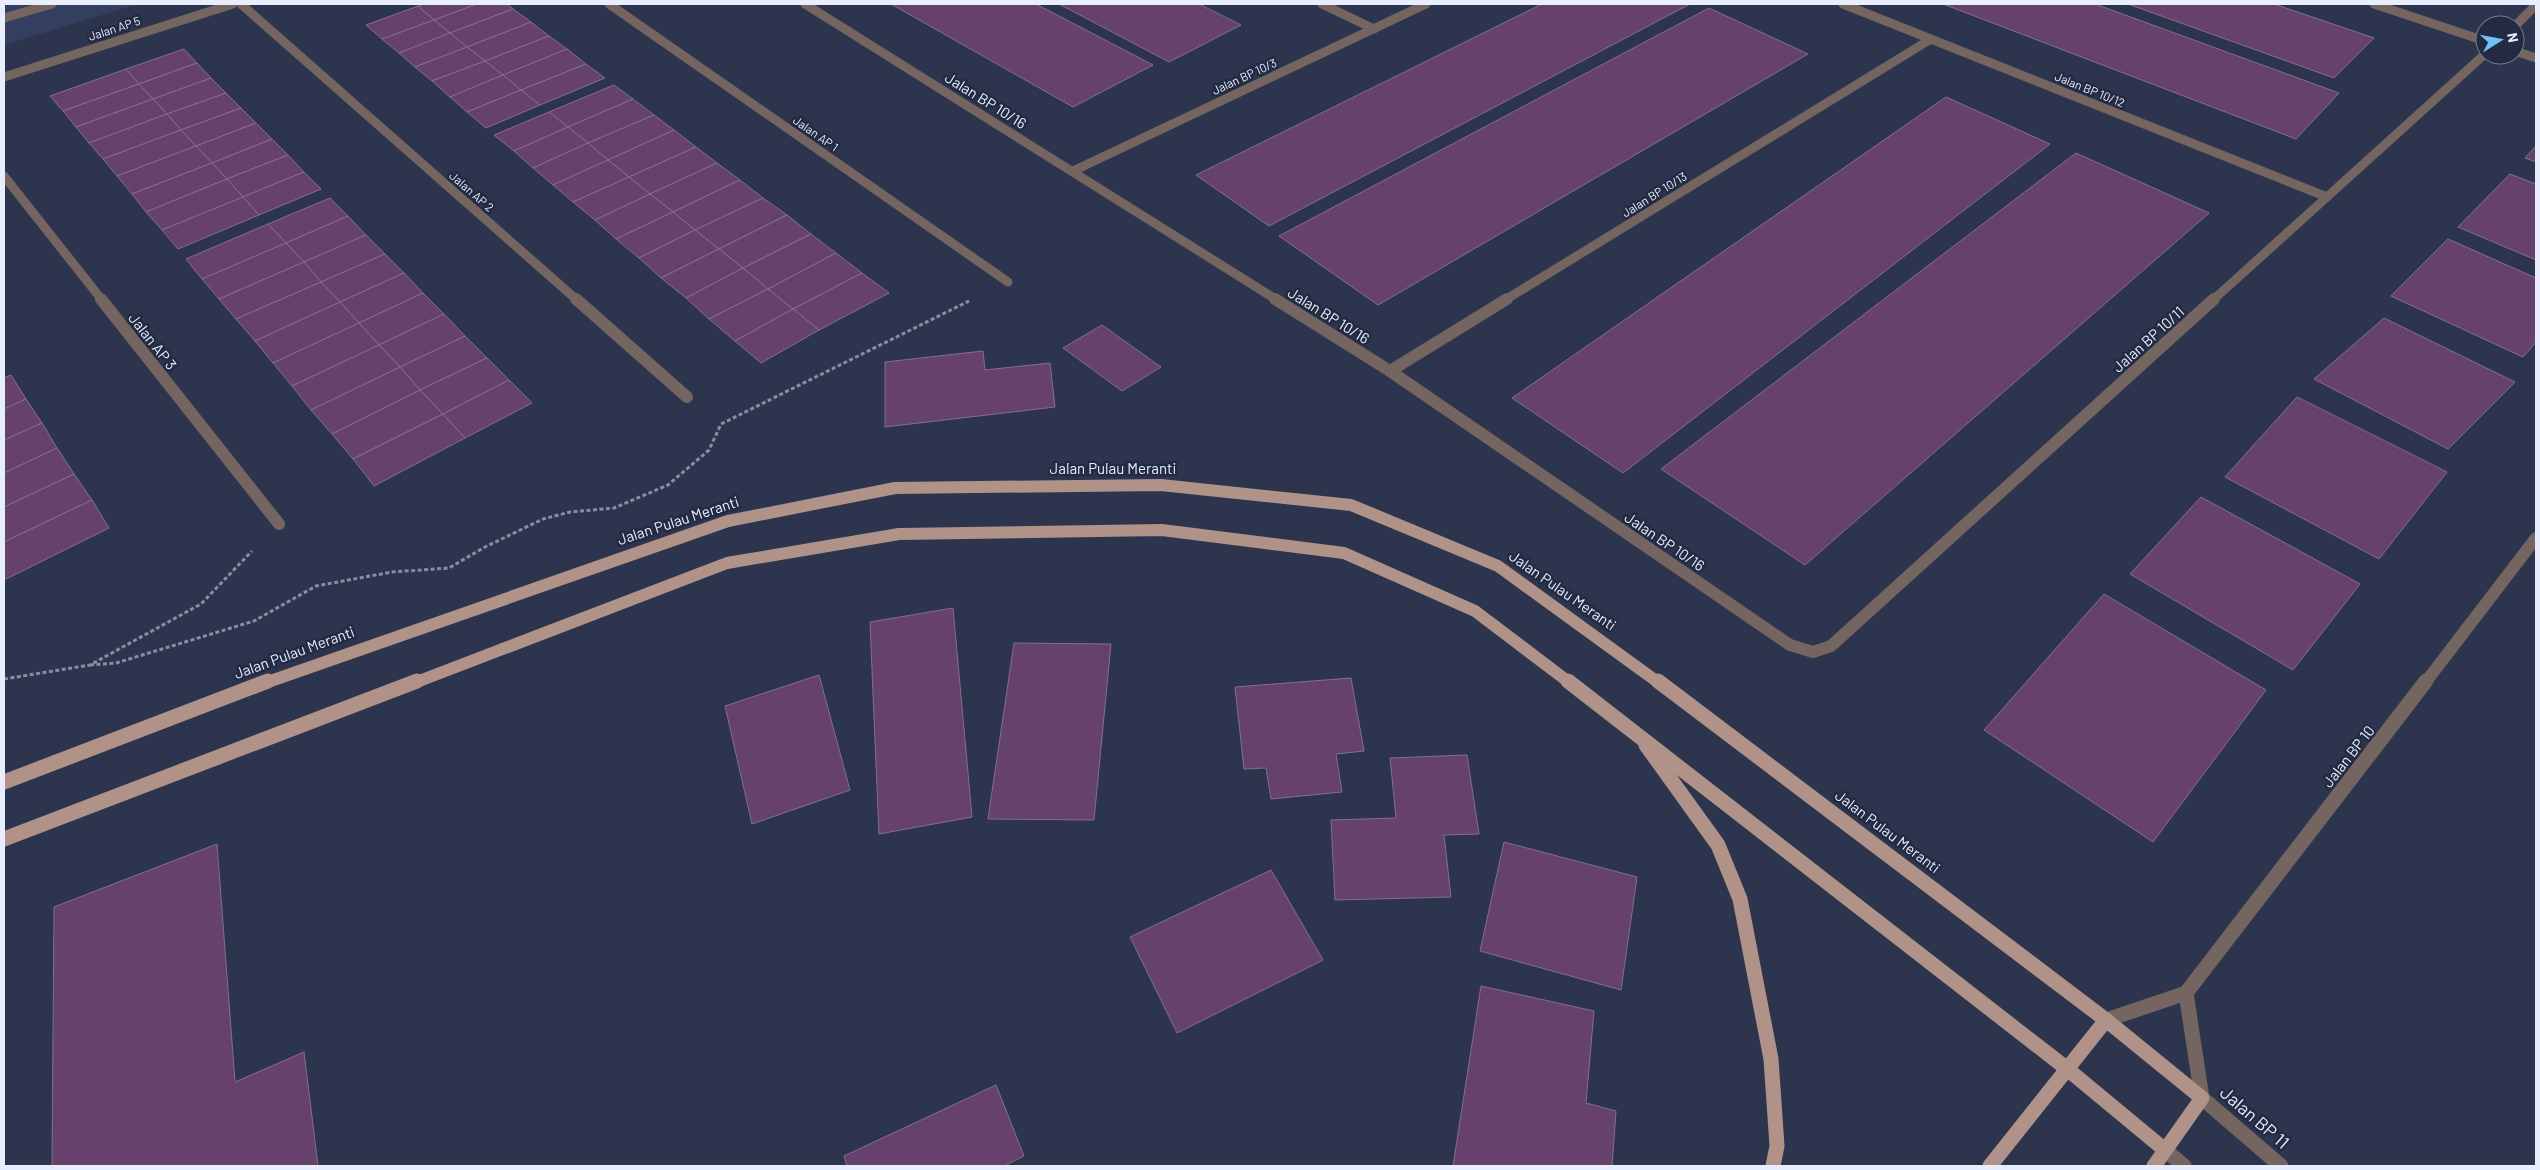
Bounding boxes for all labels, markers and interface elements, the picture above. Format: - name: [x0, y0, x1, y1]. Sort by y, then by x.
- street label: Jalan AP 5: [86, 13, 142, 43]
- north arrow: [2475, 15, 2525, 65]
- text: N: [2504, 31, 2522, 44]
- street label: Jalan BP 10/3: [1209, 55, 1279, 97]
- street label: Jalan BP 10/16: [942, 68, 1030, 132]
- street label: Jalan BP 10/12: [2053, 69, 2127, 109]
- street label: Jalan AP 1: [791, 112, 841, 154]
- street label: Jalan AP 2: [447, 168, 497, 214]
- street label: Jalan BP 10/13: [1619, 168, 1689, 220]
- street label: Jalan BP 10/16: [1285, 283, 1373, 347]
- street label: Jalan BP 10/11: [2109, 302, 2187, 376]
- street label: Jalan AP 3: [125, 309, 181, 373]
- street label: Jalan Pulau Meranti: [1050, 459, 1176, 477]
- street label: Jalan Pulau Meranti: [615, 492, 741, 548]
- street label: Jalan BP 10/16: [1622, 508, 1708, 574]
- street label: Jalan Pulau Meranti: [1506, 546, 1620, 634]
- street label: Jalan Pulau Meranti: [231, 622, 357, 682]
- street label: Jalan BP 10: [2318, 721, 2378, 791]
- street label: Jalan Pulau Meranti: [1832, 786, 1944, 876]
- street label: Jalan BP 11: [2216, 1081, 2294, 1153]

